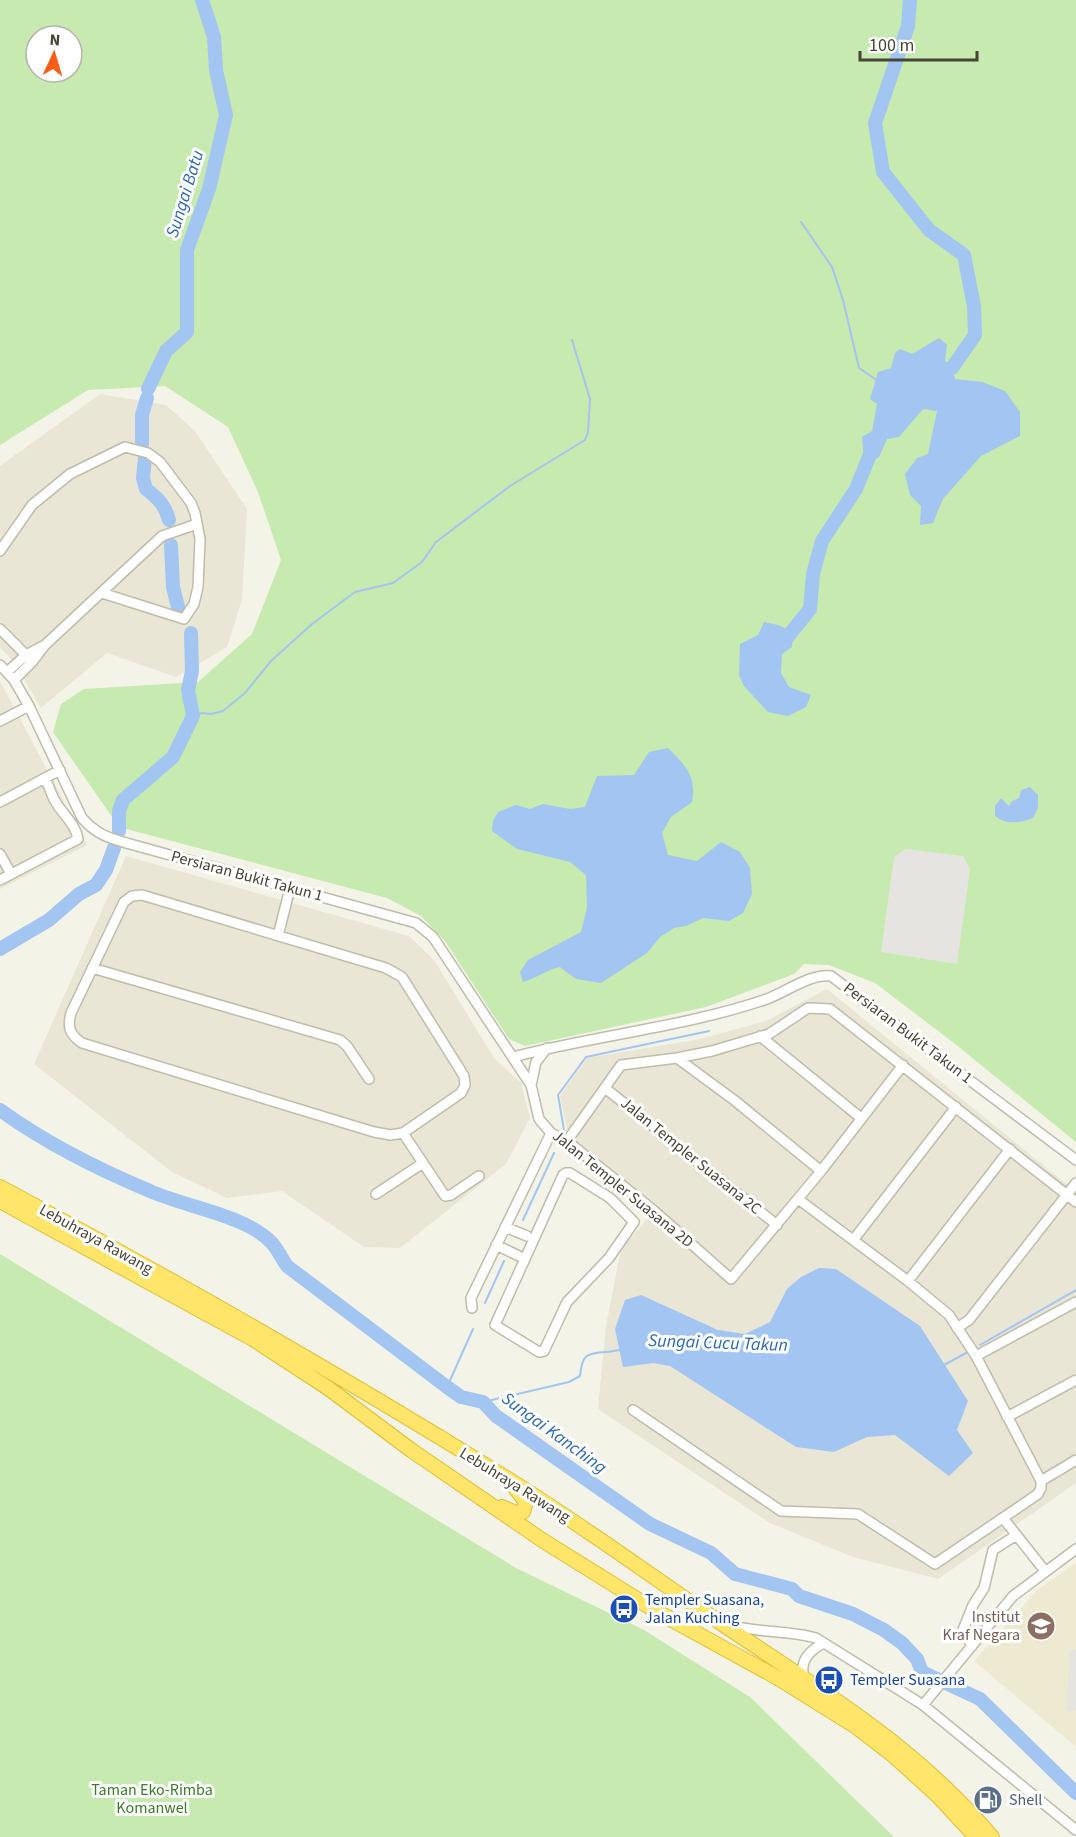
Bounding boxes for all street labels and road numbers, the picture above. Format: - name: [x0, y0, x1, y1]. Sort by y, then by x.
- street label: Persiaran Bukit Takun 1: [169, 845, 325, 907]
- street label: Persiaran Bukit Takun 1: [839, 977, 977, 1089]
- street label: Jalan Templer Suasana 2C: [616, 1092, 766, 1220]
- street label: Jalan Templer Suasana 2D: [548, 1125, 698, 1253]
- street label: Lebuhraya Rawang: [35, 1199, 157, 1279]
- street label: Lebuhraya Rawang: [455, 1442, 575, 1528]

